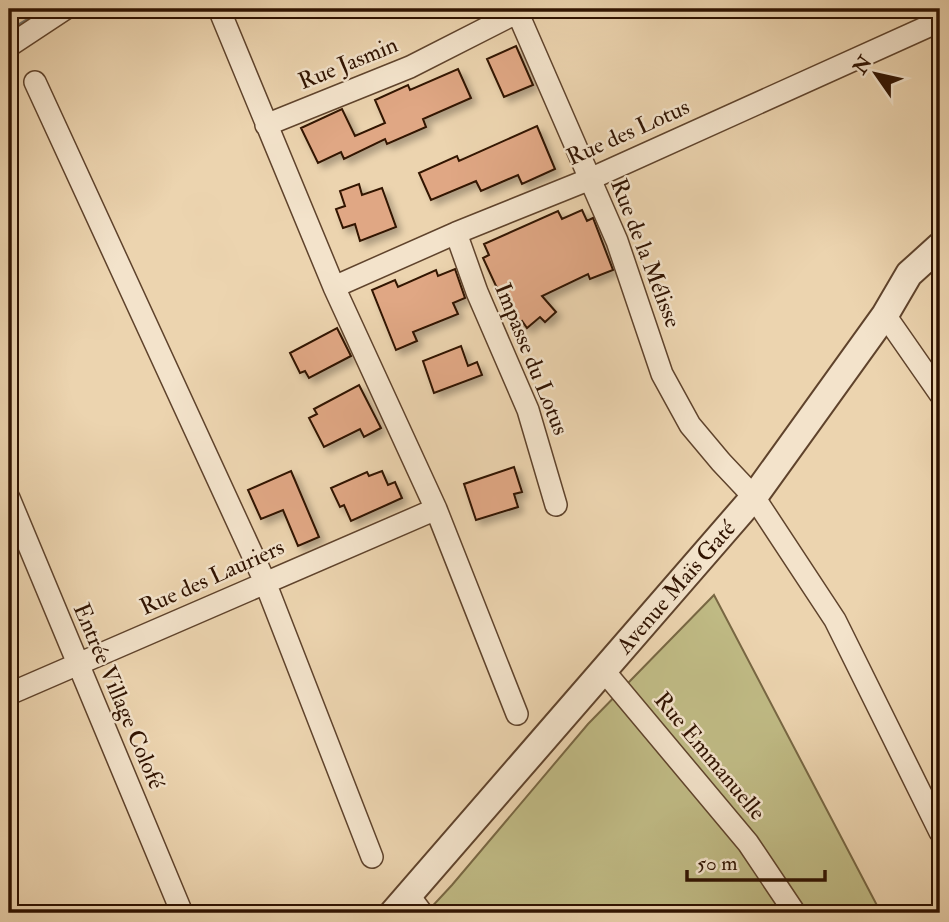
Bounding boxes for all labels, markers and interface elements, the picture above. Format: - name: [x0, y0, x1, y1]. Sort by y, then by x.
- street label: Rue Jasmin: [294, 30, 402, 96]
- north arrow: [841, 38, 911, 108]
- text: N: [847, 50, 878, 80]
- street label: Rue des Lotus: [562, 92, 694, 172]
- street label: Rue de la Mélisse: [604, 174, 688, 332]
- street label: Impasse du Lotus: [487, 279, 576, 440]
- street label: Avenue Maïs Gaté: [609, 514, 742, 661]
- street label: Rue des Lauriers: [135, 532, 289, 622]
- street label: Entrée Village Colofé: [67, 599, 171, 794]
- street label: Rue Emmanuelle: [648, 686, 772, 826]
- scale bar: [687, 838, 825, 882]
- text: 50 m: [697, 850, 738, 877]

